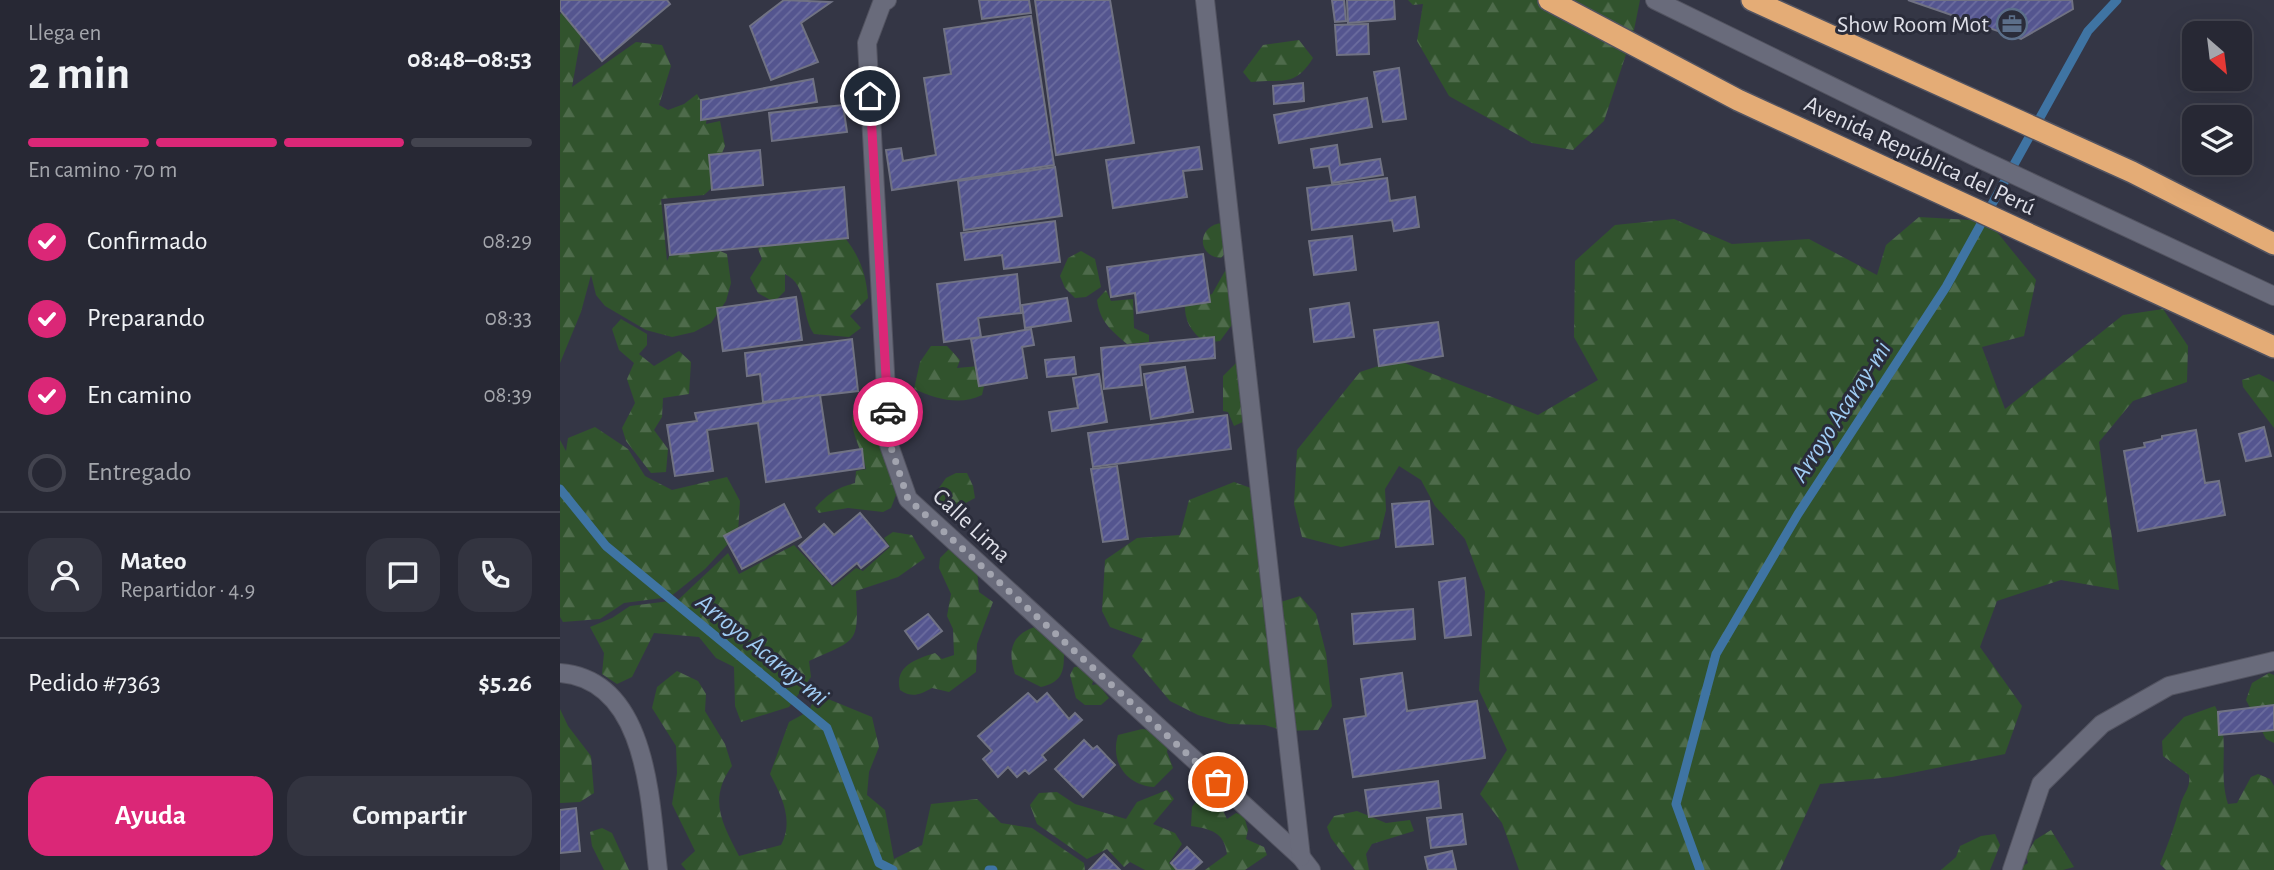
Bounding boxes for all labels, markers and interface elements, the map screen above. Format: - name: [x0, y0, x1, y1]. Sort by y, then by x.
- office icon: Show Room Mot: [1995, 7, 2029, 41]
- place label: Show Room Mot: [1837, 13, 1989, 37]
- north arrow: [2182, 21, 2252, 91]
- map controls: [2182, 21, 2252, 175]
- text: Llega en: [28, 22, 101, 45]
- text: 08:48–08:53: [407, 46, 532, 72]
- text: 2 min: [28, 51, 130, 97]
- pin: [840, 66, 900, 126]
- icon: home: [851, 77, 889, 115]
- street label: Avenida República del Perú: [1800, 92, 2039, 220]
- button: layers: [2182, 105, 2252, 175]
- text: En camino · 70 m: [28, 159, 177, 182]
- icon: check: [28, 223, 66, 261]
- text: Confirmado: [87, 228, 208, 254]
- text: 08:29: [482, 230, 532, 253]
- icon: check: [28, 300, 66, 338]
- text: Preparando: [87, 305, 205, 331]
- text: 08:33: [485, 307, 532, 330]
- water label: Arroyo Acaray-mi: [1785, 336, 1896, 487]
- icon: check: [28, 377, 66, 415]
- courier: [853, 377, 923, 447]
- text: En camino: [87, 382, 192, 408]
- text: 08:39: [483, 384, 532, 407]
- icon: car: [869, 393, 907, 431]
- text: Entregado: [87, 459, 192, 485]
- street label: Calle Lima: [928, 484, 1015, 567]
- button: person: [28, 538, 102, 612]
- button: chat: [366, 538, 440, 612]
- button: phone: [458, 538, 532, 612]
- text: Mateo: [120, 548, 187, 574]
- text: Repartidor · 4.9: [120, 579, 255, 602]
- water label: Arroyo Acaray-mi: [691, 588, 834, 711]
- text: Pedido #7363: [28, 670, 161, 696]
- text: $5.26: [478, 670, 532, 696]
- pin: [1188, 752, 1248, 812]
- icon: bag: [1199, 763, 1237, 801]
- button: Ayuda: [28, 776, 273, 856]
- button: Compartir: [287, 776, 532, 856]

